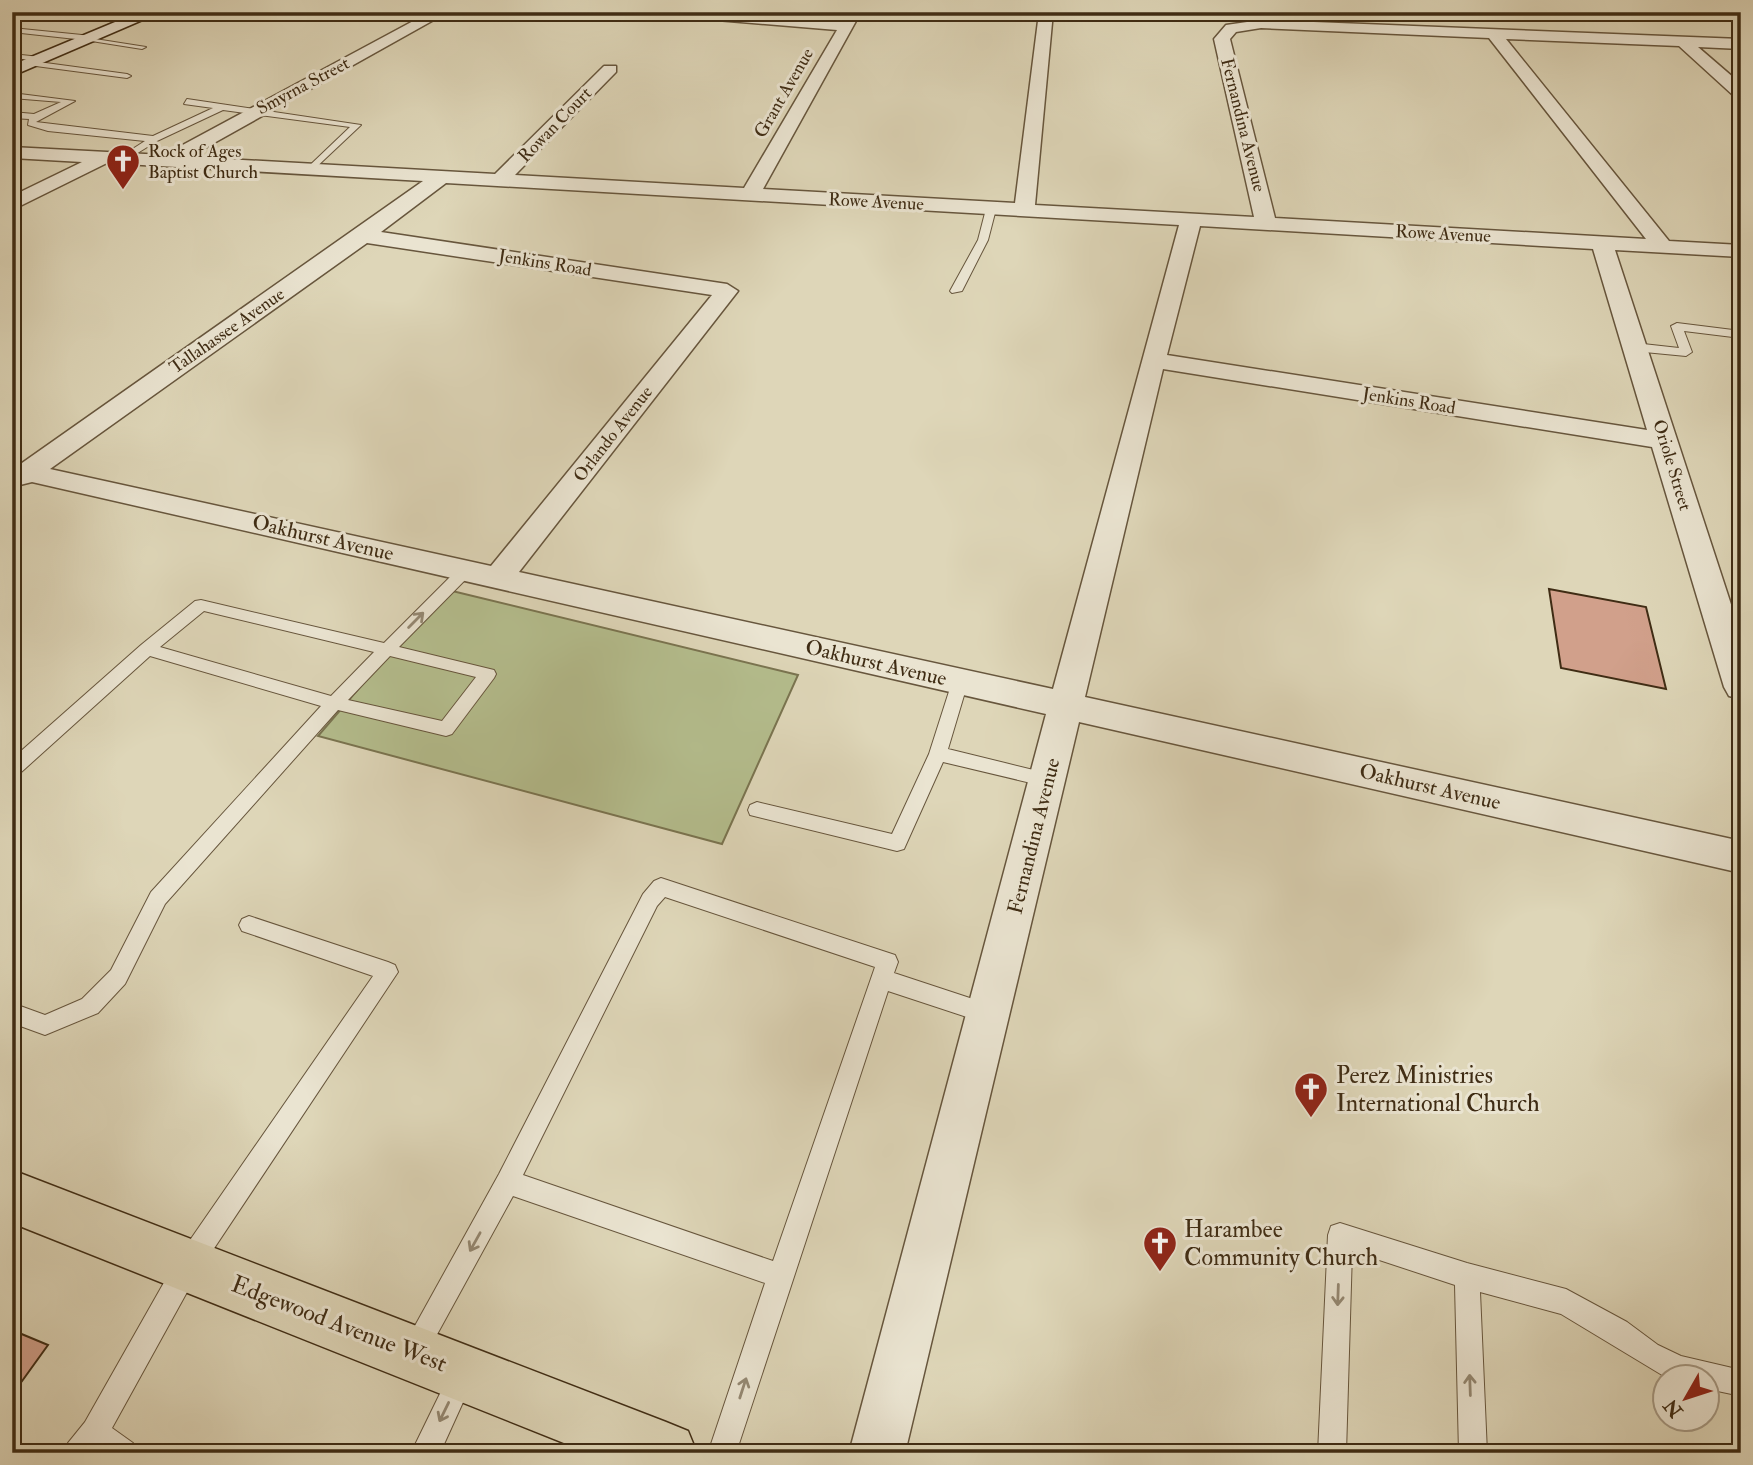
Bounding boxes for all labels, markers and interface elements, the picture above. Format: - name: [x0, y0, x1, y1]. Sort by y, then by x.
- street label: Grant Avenue: [749, 43, 819, 142]
- street label: Smyrna Street: [252, 52, 354, 120]
- street label: Fernandina Avenue: [1215, 56, 1271, 195]
- street label: Rowan Court: [513, 82, 597, 168]
- place label: Rock of Ages Baptist Church: [148, 140, 258, 184]
- church icon: Rock of Ages Baptist Church: [104, 142, 142, 191]
- street label: Rowe Avenue: [828, 188, 925, 216]
- street label: Rowe Avenue: [1395, 220, 1492, 248]
- street label: Jenkins Road: [496, 244, 593, 282]
- street label: Tallahassee Avenue: [165, 282, 289, 379]
- street label: Orlando Avenue: [568, 381, 658, 487]
- street label: Jenkins Road: [1360, 382, 1457, 420]
- street label: Oriole Street: [1647, 417, 1697, 513]
- street label: Oakhurst Avenue: [250, 509, 397, 567]
- one-way arrow: [408, 611, 425, 628]
- street label: Oakhurst Avenue: [803, 634, 950, 692]
- street label: Fernandina Avenue: [1002, 755, 1067, 917]
- street label: Oakhurst Avenue: [1357, 758, 1504, 816]
- place label: Perez Ministries International Church: [1336, 1060, 1540, 1119]
- church icon: Perez Ministries International Church: [1292, 1070, 1330, 1119]
- place label: Harambee Community Church: [1184, 1214, 1379, 1273]
- church icon: Harambee Community Church: [1141, 1224, 1179, 1273]
- one-way arrow: [468, 1231, 481, 1252]
- street label: Edgewood Avenue West: [227, 1269, 451, 1379]
- one-way arrow: [1331, 1283, 1344, 1306]
- north arrow: [1652, 1364, 1722, 1434]
- one-way arrow: [1464, 1373, 1477, 1396]
- one-way arrow: [738, 1377, 751, 1399]
- text: N: [1658, 1393, 1689, 1423]
- one-way arrow: [437, 1401, 451, 1422]

